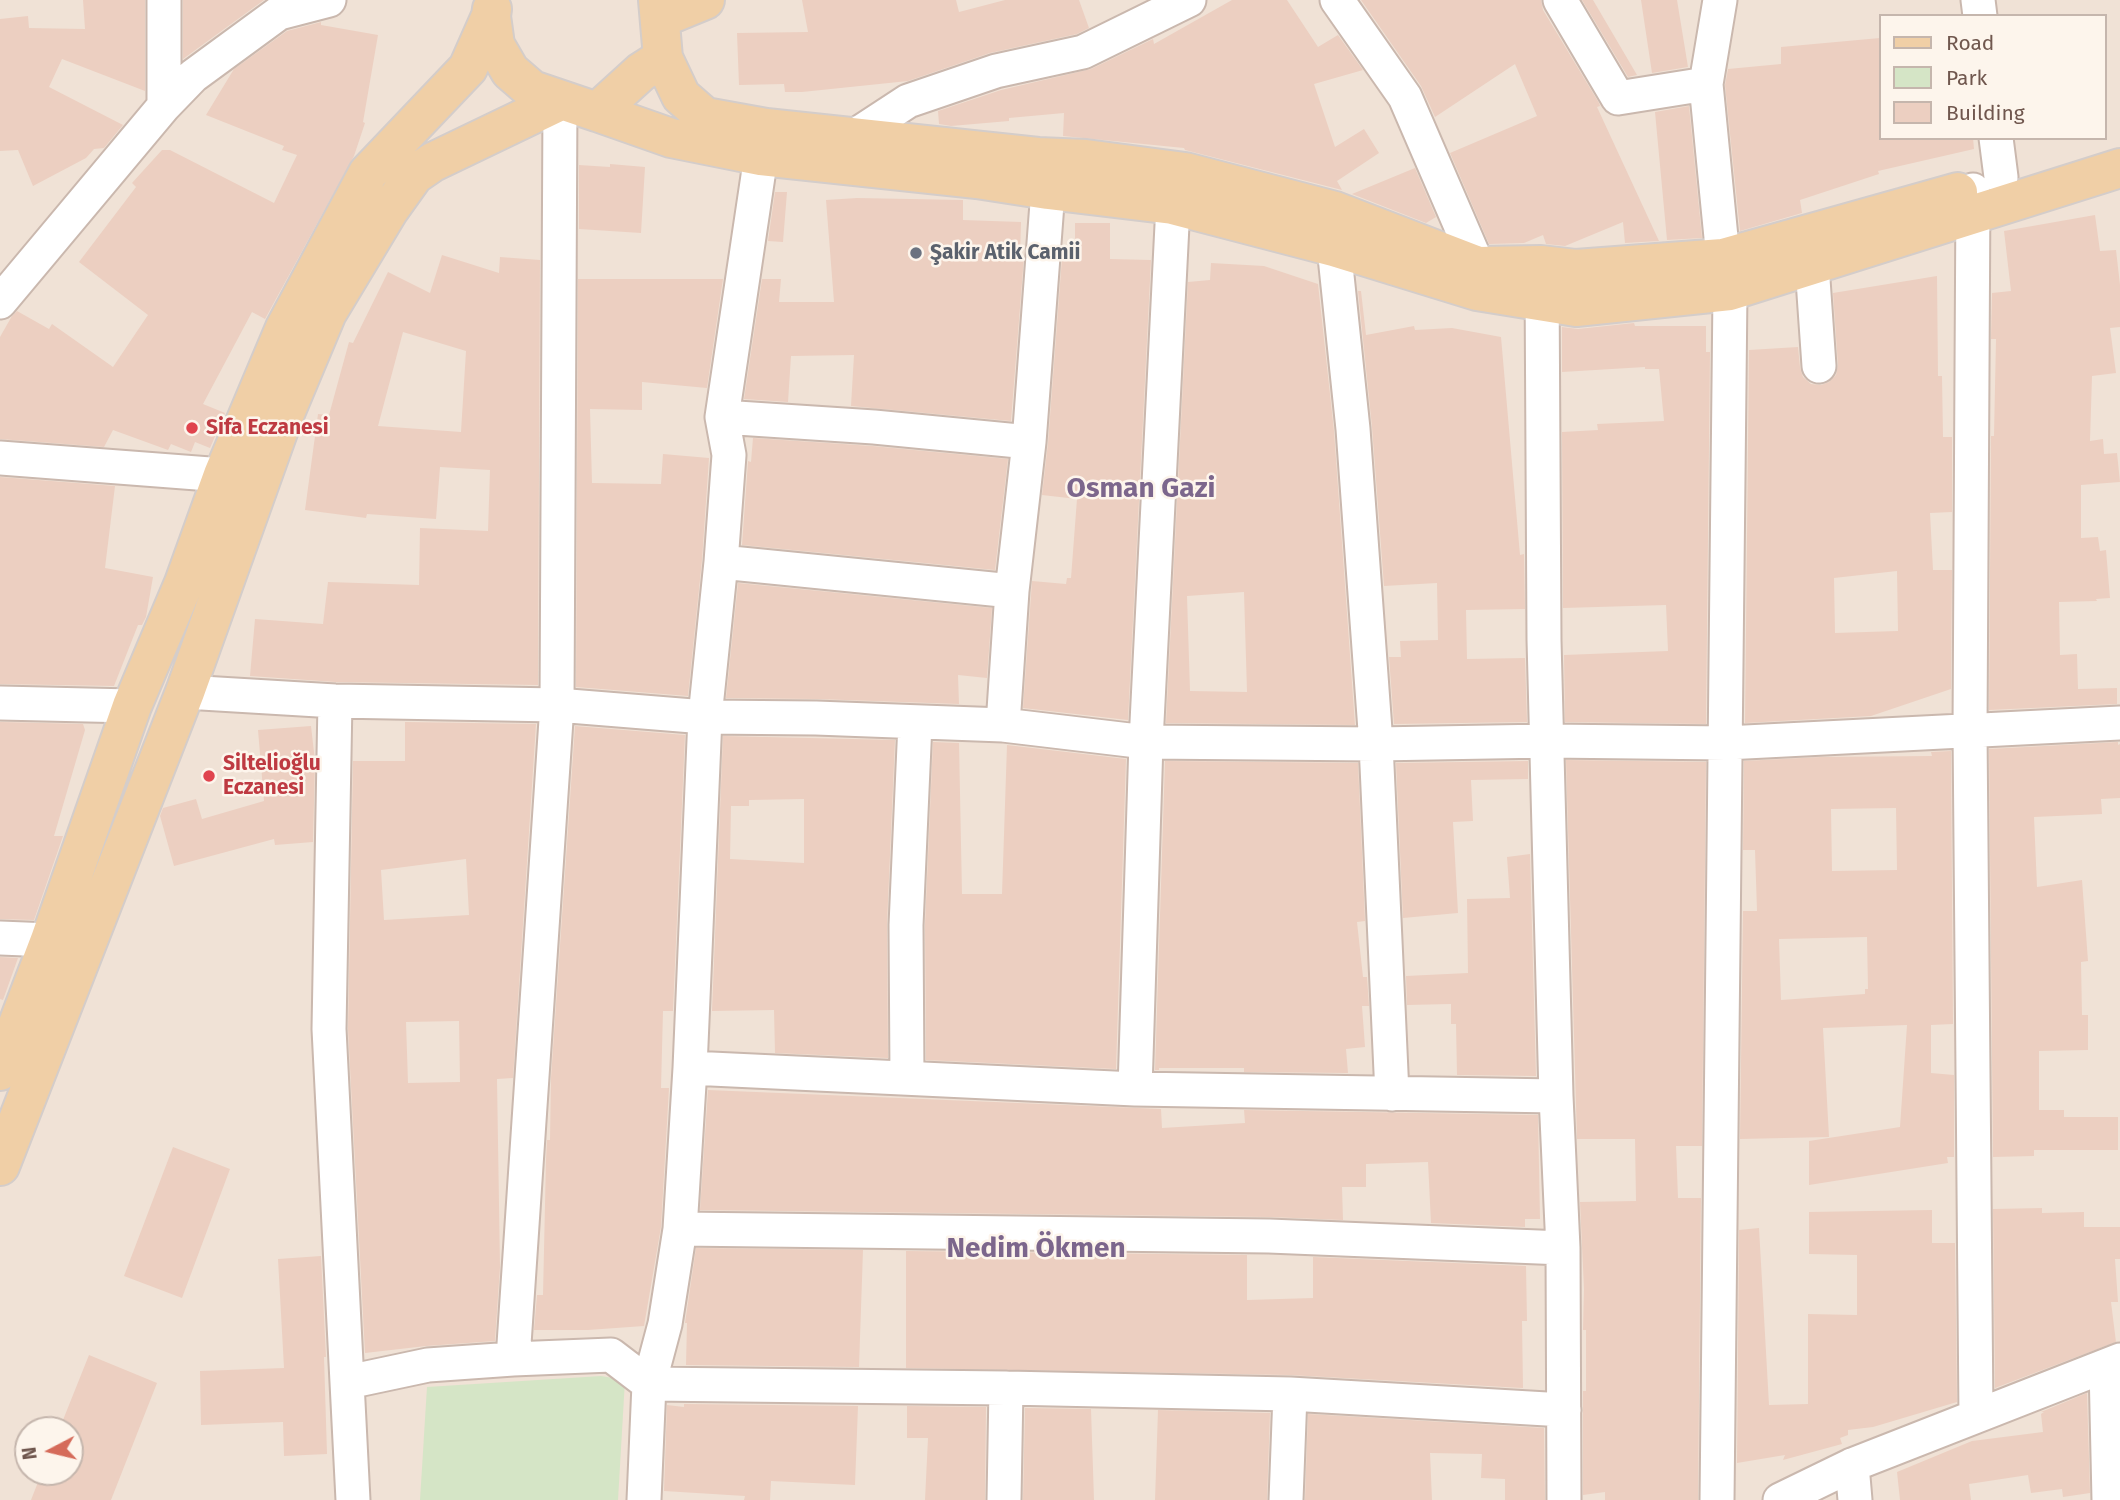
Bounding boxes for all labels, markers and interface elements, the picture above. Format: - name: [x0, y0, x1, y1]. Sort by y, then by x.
- legend: [1878, 14, 2106, 140]
- text: Road: [1946, 30, 1994, 56]
- text: Park: [1946, 65, 1987, 91]
- text: Building: [1946, 100, 2025, 126]
- place label: Şakir Atik Camii: [930, 240, 1080, 266]
- marker: Şakir Atik Camii: [908, 245, 924, 261]
- place label: Sifa Eczanesi: [206, 415, 329, 441]
- marker: Sifa Eczanesi: [184, 420, 200, 436]
- district label: Osman Gazi: [1067, 472, 1215, 506]
- place label: Siltelioğlu Eczanesi: [223, 751, 321, 801]
- marker: Siltelioğlu Eczanesi: [201, 768, 217, 784]
- district label: Nedim Ökmen: [946, 1232, 1126, 1266]
- north arrow: [14, 1416, 84, 1486]
- text: N: [17, 1446, 42, 1461]

